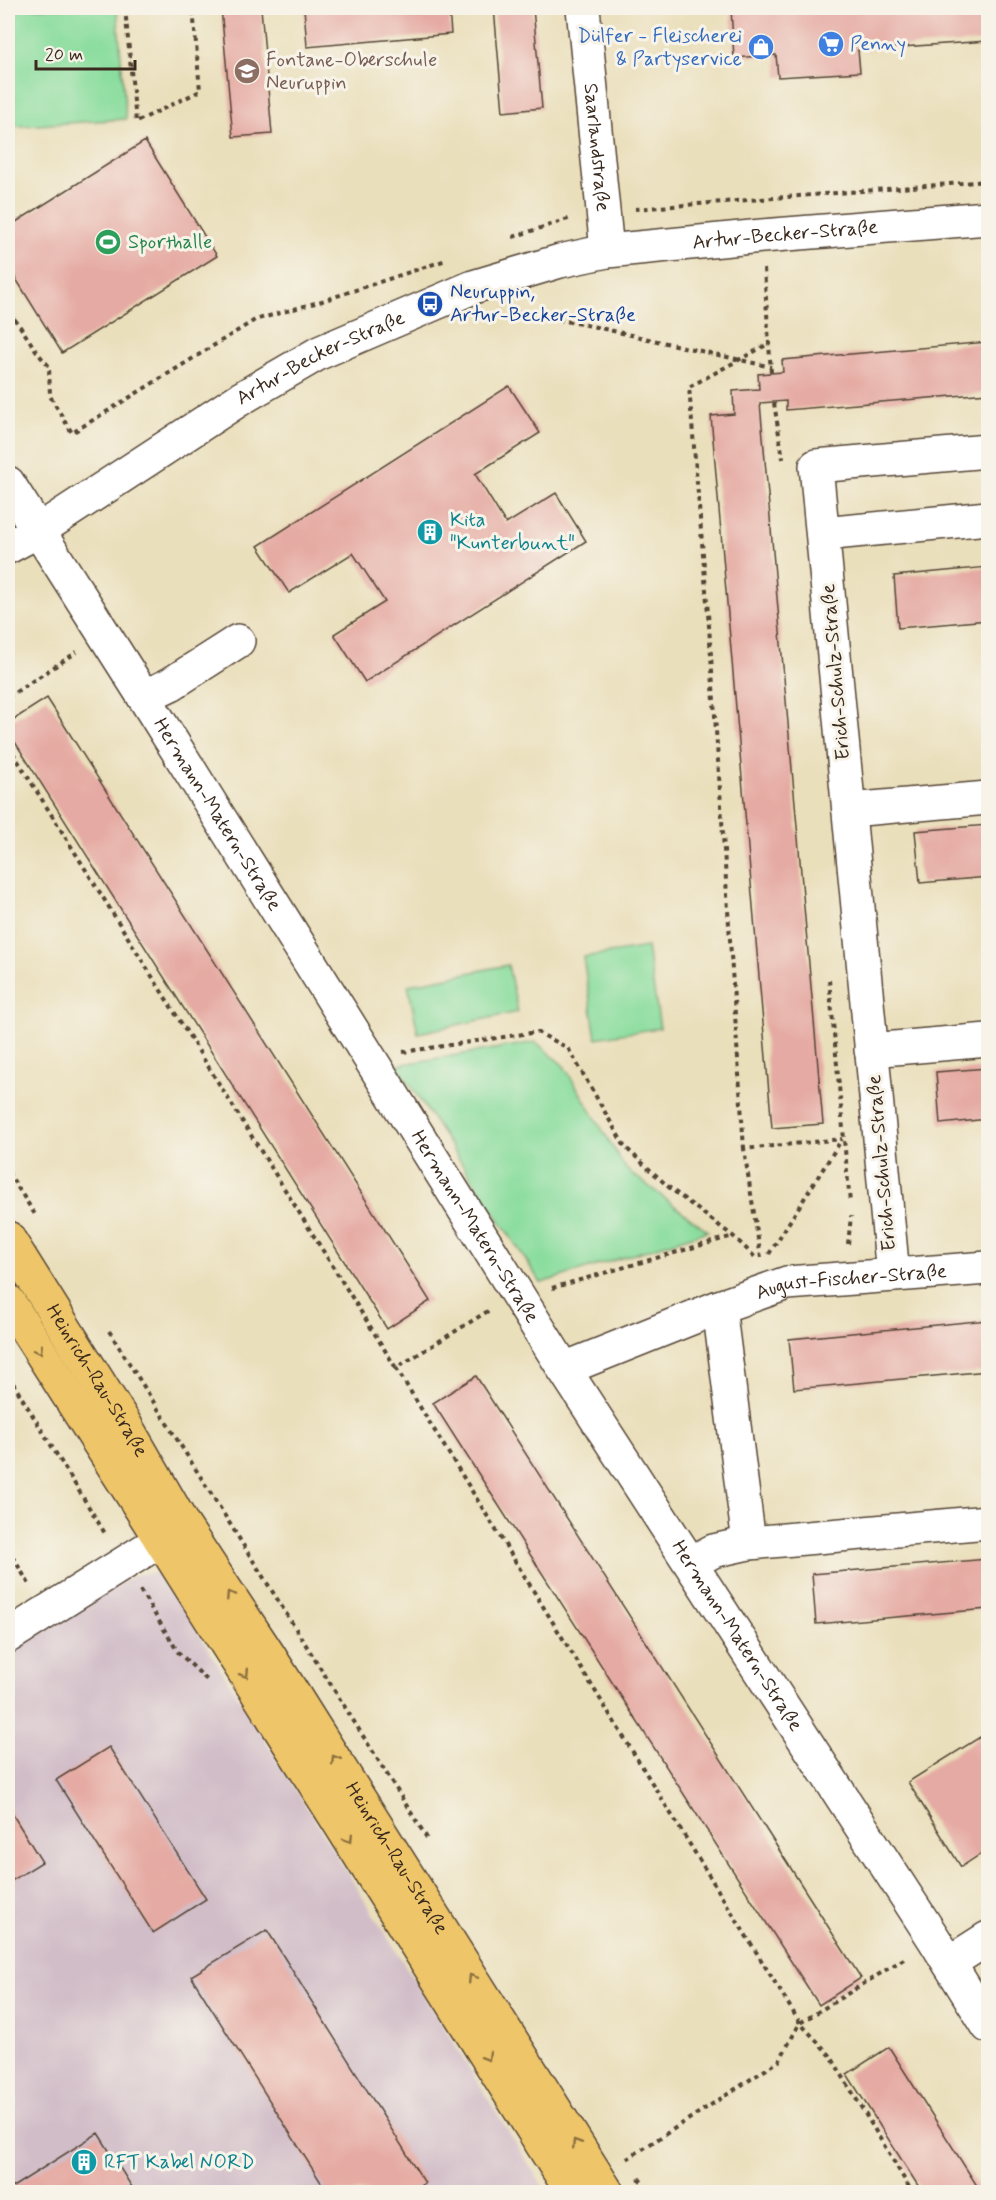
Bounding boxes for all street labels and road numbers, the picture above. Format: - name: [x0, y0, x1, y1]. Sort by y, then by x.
- street label: Saarlandstraße: [577, 82, 617, 213]
- street label: Artur-Becker-Straße: [691, 213, 879, 256]
- street label: Artur-Becker-Straße: [231, 304, 409, 412]
- street label: Erich-Schulz-Straße: [815, 583, 857, 761]
- street label: Hermann-Matern-Straße: [147, 713, 288, 916]
- street label: Erich-Schulz-Straße: [861, 1074, 903, 1252]
- street label: Hermann-Matern-Straße: [404, 1125, 546, 1328]
- street label: August-Fischer-Straße: [752, 1258, 948, 1306]
- street label: Heinrich-Rau-Straße: [39, 1299, 155, 1462]
- street label: Hermann-Matern-Straße: [665, 1535, 809, 1737]
- street label: Heinrich-Rau-Straße: [338, 1777, 455, 1940]

